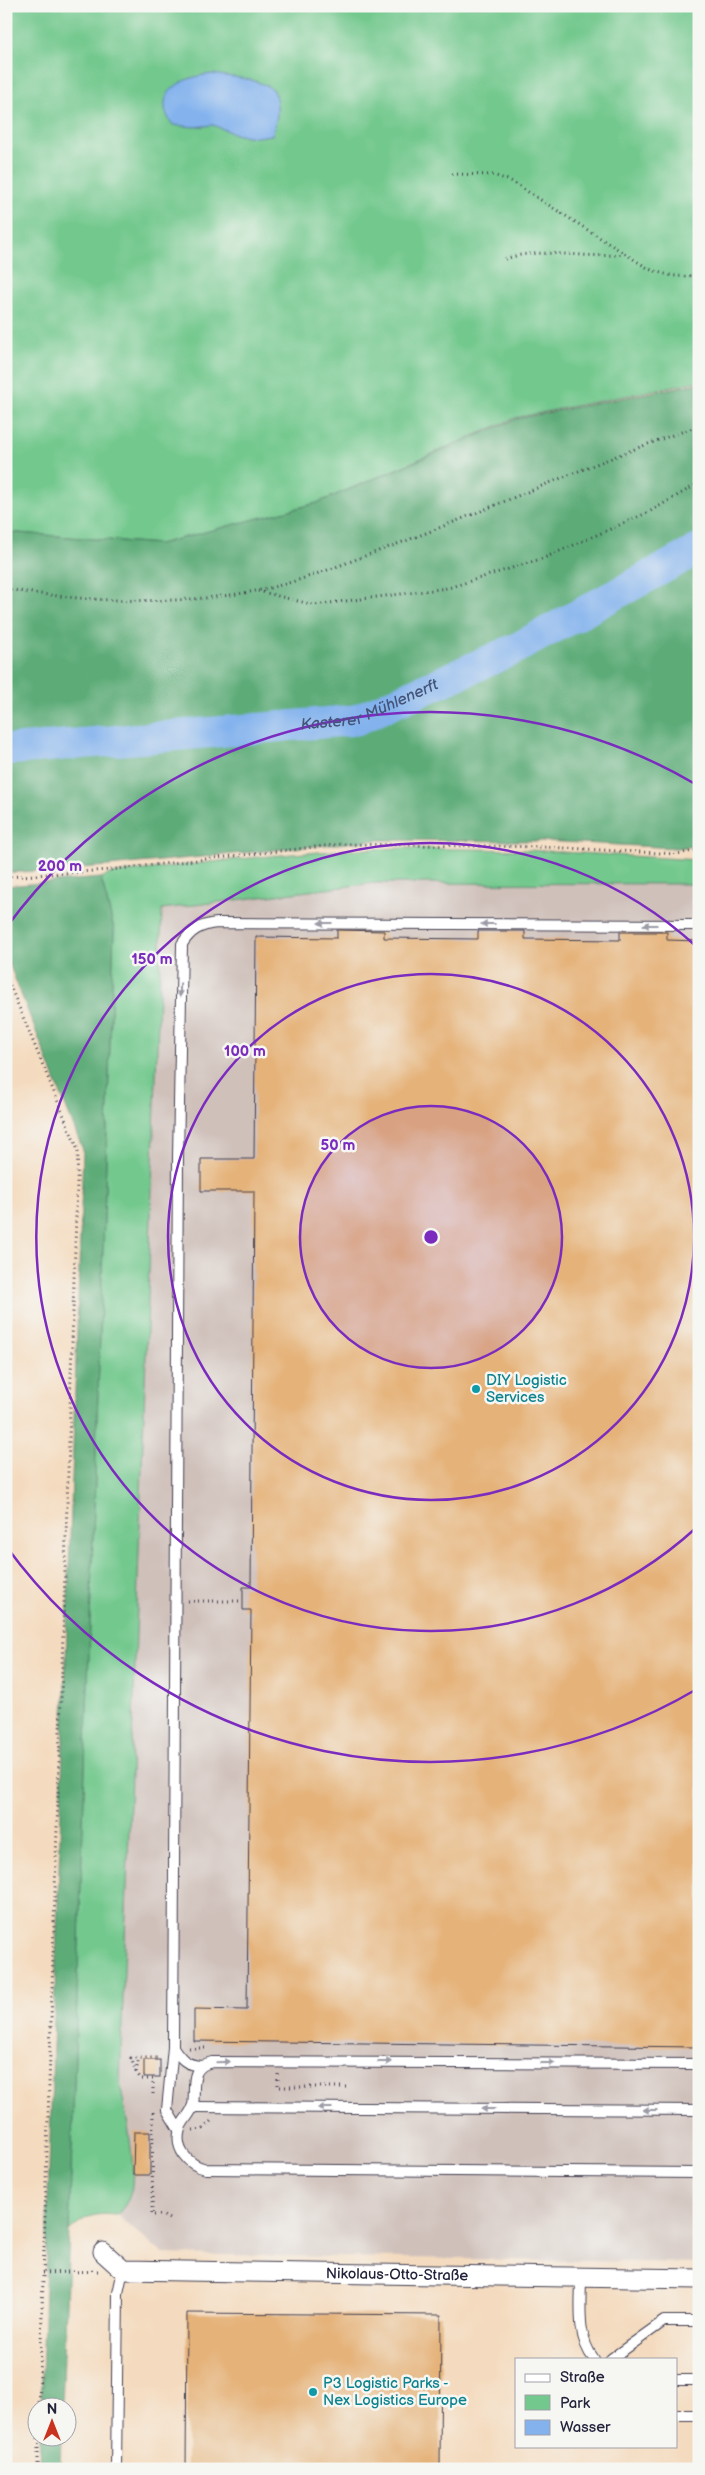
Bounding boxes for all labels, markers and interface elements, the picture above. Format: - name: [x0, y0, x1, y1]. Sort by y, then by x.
- water label: Kasterer Mühlenerft: [300, 675, 442, 734]
- text: 200 m: [38, 857, 82, 876]
- one-way arrow: [317, 919, 333, 927]
- one-way arrow: [479, 920, 495, 928]
- one-way arrow: [642, 921, 658, 929]
- text: 150 m: [131, 950, 173, 969]
- one-way arrow: [176, 982, 184, 998]
- text: 100 m: [224, 1042, 266, 1061]
- text: 50 m: [321, 1136, 356, 1155]
- centre of rings: [422, 1228, 440, 1246]
- place label: DIY Logistic Services: [486, 1371, 567, 1407]
- marker: DIY Logistic Services: [470, 1383, 482, 1395]
- one-way arrow: [215, 2057, 231, 2065]
- one-way arrow: [377, 2058, 393, 2066]
- one-way arrow: [540, 2059, 556, 2067]
- one-way arrow: [317, 2104, 333, 2112]
- one-way arrow: [479, 2105, 495, 2113]
- one-way arrow: [642, 2106, 658, 2114]
- street label: Nikolaus-Otto-Straße: [326, 2264, 468, 2285]
- legend: [515, 2358, 678, 2448]
- text: Straße: [560, 2368, 605, 2387]
- place label: P3 Logistic Parks - Nex Logistics Europe: [323, 2374, 467, 2410]
- marker: P3 Logistic Parks - Nex Logistics Europe: [307, 2386, 319, 2398]
- text: Park: [560, 2394, 591, 2413]
- north arrow: [28, 2398, 78, 2448]
- text: N: [47, 2401, 57, 2418]
- text: Wasser: [560, 2418, 611, 2437]

